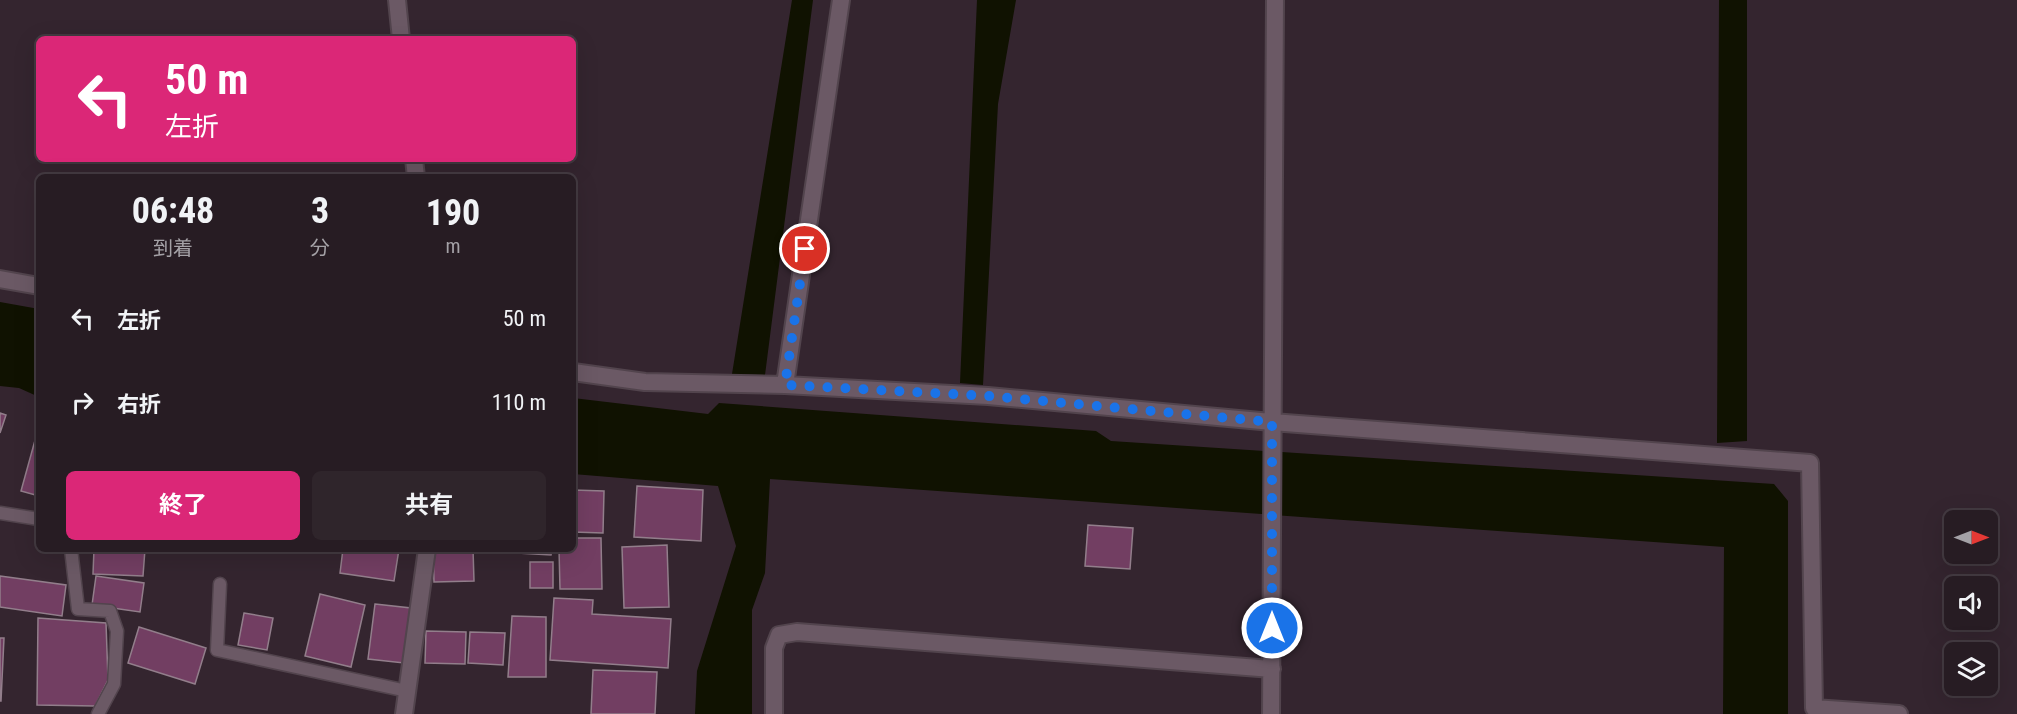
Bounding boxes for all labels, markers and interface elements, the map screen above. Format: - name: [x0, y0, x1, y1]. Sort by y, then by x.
- text: 50 m: [165, 55, 248, 104]
- icon: left: [66, 60, 144, 138]
- text: 左折: [165, 111, 219, 143]
- text: 06:48: [132, 190, 214, 232]
- text: 3: [311, 190, 329, 232]
- text: 190: [426, 192, 480, 234]
- pin: [779, 223, 830, 274]
- icon: arrive: [788, 232, 821, 265]
- text: m: [445, 234, 461, 258]
- text: 到着: [153, 236, 193, 260]
- text: 分: [310, 236, 330, 260]
- icon: left: [66, 302, 99, 335]
- text: 50 m: [503, 306, 546, 331]
- text: 左折: [117, 308, 161, 333]
- icon: right: [66, 386, 99, 419]
- text: 110 m: [492, 390, 546, 415]
- text: 右折: [117, 392, 161, 417]
- button: 終了: [66, 471, 300, 540]
- button: 共有: [312, 471, 546, 540]
- north arrow: [1944, 510, 1998, 564]
- map controls: [1944, 510, 1998, 696]
- button: sound: [1944, 576, 1998, 630]
- position arrow: [1240, 596, 1304, 660]
- button: layers: [1944, 642, 1998, 696]

